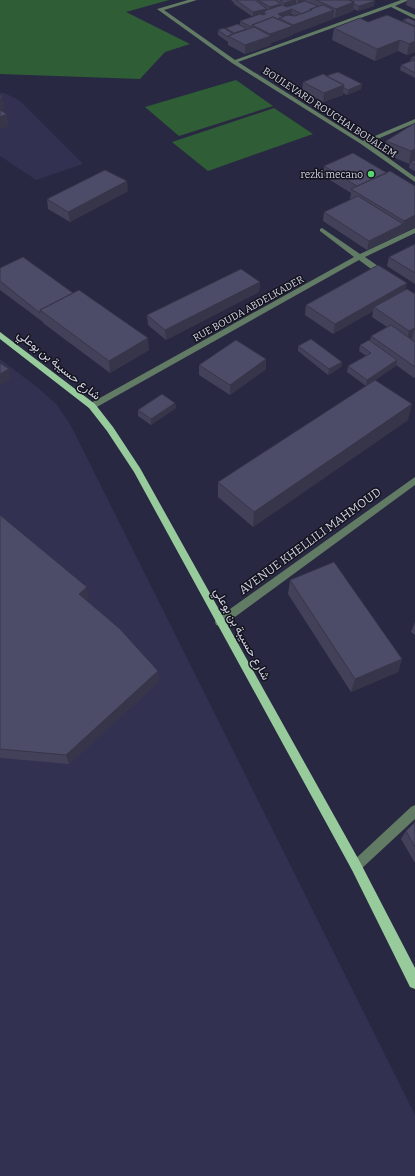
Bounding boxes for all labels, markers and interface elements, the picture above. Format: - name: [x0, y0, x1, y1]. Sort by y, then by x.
- street label: BOULEVARD ROUCHAI BOUALEM: [260, 65, 399, 161]
- place label: rezki mecano: [301, 169, 363, 181]
- marker: rezki mecano: [366, 169, 376, 179]
- street label: RUE BOUDA ABDELKADER: [191, 273, 306, 344]
- street label: شارع حسيبة بن بوعلي: [13, 327, 103, 405]
- street label: AVENUE KHELLILI MAHMOUD: [236, 485, 384, 597]
- street label: شارع حسيبة بن بوعلي: [208, 585, 273, 684]

